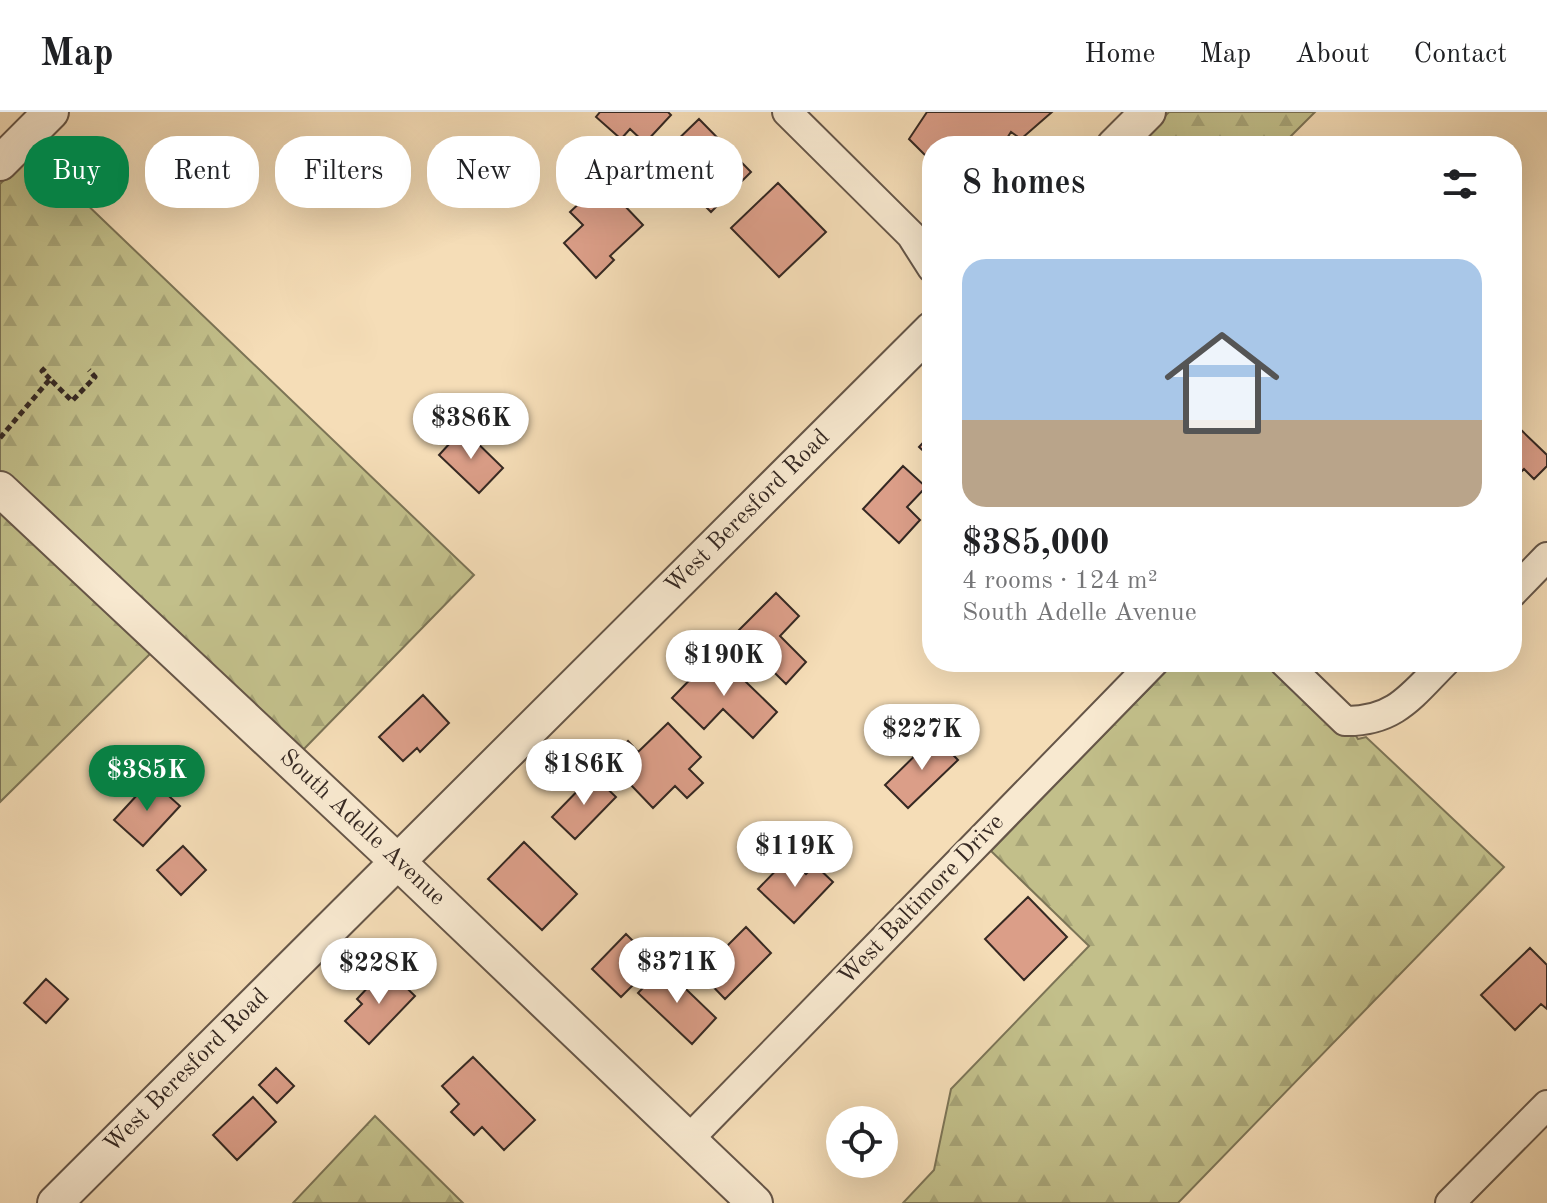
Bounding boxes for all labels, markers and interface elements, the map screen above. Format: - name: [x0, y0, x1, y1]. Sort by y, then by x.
- text: Map: [40, 36, 114, 74]
- text: Home: [1084, 41, 1155, 69]
- text: Map: [1199, 41, 1251, 69]
- text: About: [1295, 41, 1370, 69]
- text: Contact: [1414, 41, 1507, 69]
- chip: Buy: [24, 136, 129, 208]
- chip: Rent: [145, 136, 259, 208]
- chip: Filters: [275, 136, 411, 208]
- chip: New: [427, 136, 540, 208]
- chip: Apartment: [556, 136, 743, 208]
- icon: filters: [1438, 162, 1482, 206]
- text: 8 homes: [962, 167, 1085, 201]
- icon: home: [1150, 311, 1294, 455]
- pin: $386K: [415, 393, 527, 461]
- text: $386K: [431, 406, 511, 432]
- street label: West Beresford Road: [661, 425, 835, 599]
- text: $385,000: [962, 527, 1110, 561]
- text: 4 rooms · 124 m²: [962, 568, 1158, 594]
- text: South Adelle Avenue: [962, 600, 1197, 626]
- pin: $190K: [668, 630, 780, 698]
- text: $190K: [684, 643, 764, 669]
- pin: $227K: [866, 704, 978, 772]
- text: $227K: [882, 717, 962, 743]
- pin: $186K: [528, 739, 640, 807]
- pin: $385K: [91, 745, 203, 813]
- street label: South Adelle Avenue: [275, 745, 449, 911]
- text: $186K: [544, 752, 624, 778]
- text: $385K: [107, 758, 187, 784]
- street label: West Baltimore Drive: [835, 810, 1009, 990]
- pin: $119K: [739, 821, 851, 889]
- text: $119K: [755, 834, 835, 860]
- pin: $371K: [621, 937, 733, 1005]
- pin: $228K: [323, 938, 435, 1006]
- text: $371K: [637, 950, 717, 976]
- text: $228K: [339, 951, 419, 977]
- street label: West Beresford Road: [100, 984, 274, 1158]
- map controls: [826, 1106, 898, 1178]
- button: locate: [826, 1106, 898, 1178]

